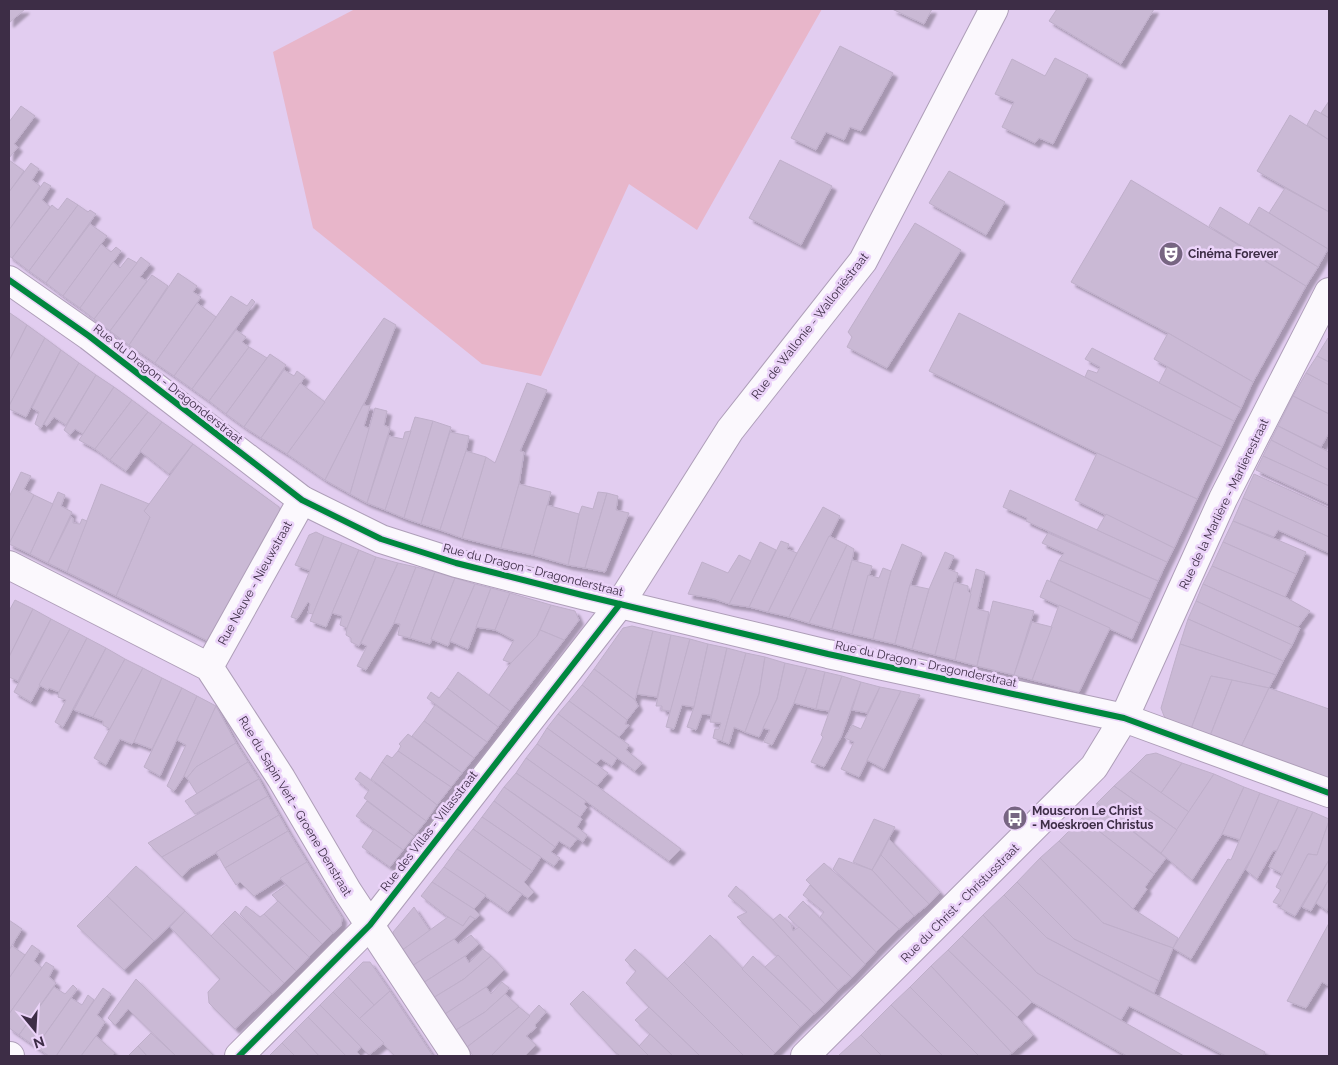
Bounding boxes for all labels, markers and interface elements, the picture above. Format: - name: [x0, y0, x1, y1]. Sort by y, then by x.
- theatre icon: Cinéma Forever: [1158, 241, 1184, 267]
- place label: Cinéma Forever: [1188, 247, 1279, 261]
- street label: Rue de Wallonie - Walloniëstraat: [749, 250, 871, 402]
- street label: Rue du Dragon - Dragonderstraat: [91, 321, 245, 447]
- street label: Rue de la Marlière - Marlièrestraat: [1176, 416, 1272, 592]
- street label: Rue Neuve - Nieuwstraat: [215, 519, 295, 647]
- street label: Rue du Dragon - Dragonderstraat: [441, 541, 625, 599]
- street label: Rue du Dragon - Dragonderstraat: [834, 638, 1018, 690]
- street label: Rue du Sapin Vert - Groene Denstraat: [236, 713, 354, 899]
- street label: Rue des Villas - Villasstraat: [378, 768, 480, 894]
- place label: Mouscron Le Christ - Moeskroen Christus: [1032, 804, 1154, 832]
- bus stop icon: Mouscron Le Christ - Moeskroen Christus: [1002, 805, 1028, 831]
- street label: Rue du Christ - Christusstraat: [898, 841, 1022, 965]
- north arrow: [10, 1005, 60, 1055]
- text: N: [31, 1033, 47, 1052]

